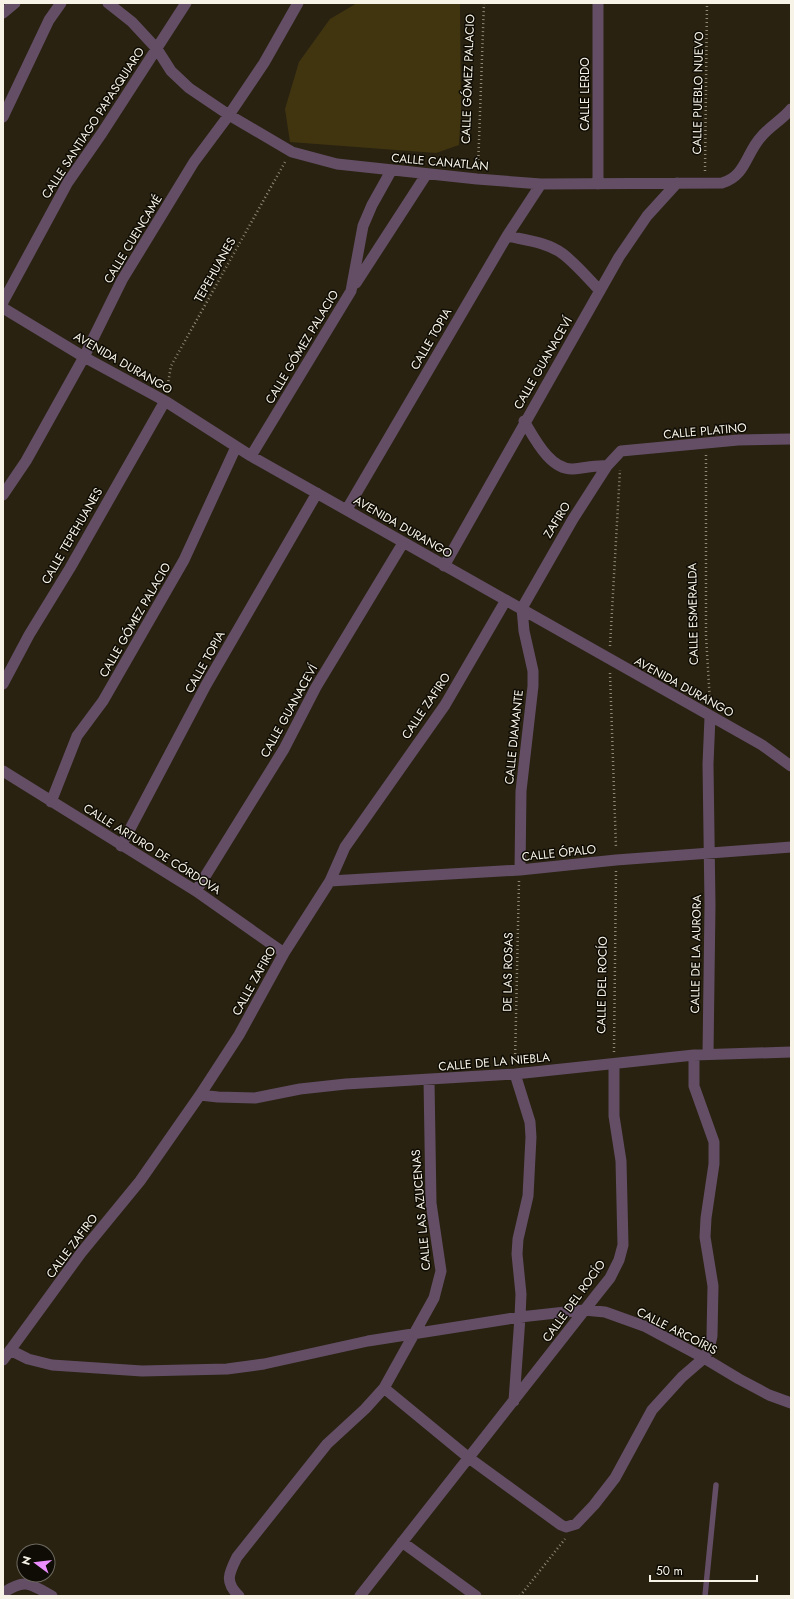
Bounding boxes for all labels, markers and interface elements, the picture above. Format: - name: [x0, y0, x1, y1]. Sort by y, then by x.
- street label: CALLE GÓMEZ PALACIO: [457, 14, 479, 144]
- street label: CALLE PUEBLO NUEVO: [688, 31, 708, 155]
- street label: CALLE SANTIAGO PAPASQUIARO: [37, 44, 149, 202]
- street label: CALLE LERDO: [576, 57, 594, 131]
- street label: CALLE CANATLÁN: [390, 149, 490, 175]
- street label: CALLE CUENCAMÉ: [99, 191, 167, 287]
- street label: TEPEHUANES: [190, 234, 240, 306]
- street label: CALLE GÓMEZ PALACIO: [261, 287, 343, 407]
- street label: CALLE TOPIA: [406, 305, 456, 373]
- street label: CALLE GUANACEVÍ: [509, 312, 577, 413]
- street label: AVENIDA DURANGO: [70, 327, 176, 399]
- street label: CALLE PLATINO: [663, 418, 747, 444]
- street label: CALLE TEPEHUANES: [37, 484, 107, 588]
- street label: AVENIDA DURANGO: [350, 491, 456, 563]
- street label: ZAFIRO: [539, 498, 575, 542]
- street label: CALLE GÓMEZ PALACIO: [95, 559, 175, 681]
- street label: CALLE ESMERALDA: [683, 563, 703, 665]
- street label: CALLE TOPIA: [180, 627, 230, 696]
- street label: AVENIDA DURANGO: [631, 652, 737, 722]
- street label: CALLE GUANACEVÍ: [256, 660, 323, 761]
- street label: CALLE ZAFIRO: [397, 669, 455, 743]
- street label: CALLE DIAMANTE: [500, 689, 528, 785]
- street label: CALLE ARTURO DE CÓRDOVA: [80, 799, 224, 899]
- street label: CALLE ÓPALO: [521, 840, 597, 866]
- street label: CALLE DE LA AURORA: [686, 894, 706, 1014]
- street label: DE LAS ROSAS: [498, 932, 518, 1012]
- street label: CALLE DEL ROCÍO: [592, 936, 612, 1034]
- street label: CALLE ZAFIRO: [228, 943, 280, 1019]
- street label: CALLE DE LA NIEBLA: [438, 1048, 551, 1076]
- street label: CALLE LAS AZUCENAS: [407, 1148, 435, 1271]
- street label: CALLE ZAFIRO: [42, 1210, 102, 1282]
- street label: CALLE DEL ROCÍO: [538, 1256, 610, 1346]
- street label: CALLE ARCOÍRIS: [633, 1303, 721, 1359]
- north arrow: [16, 1543, 56, 1583]
- text: N: [17, 1554, 35, 1567]
- scale bar: [650, 1557, 757, 1583]
- text: 50 m: [656, 1562, 683, 1580]

